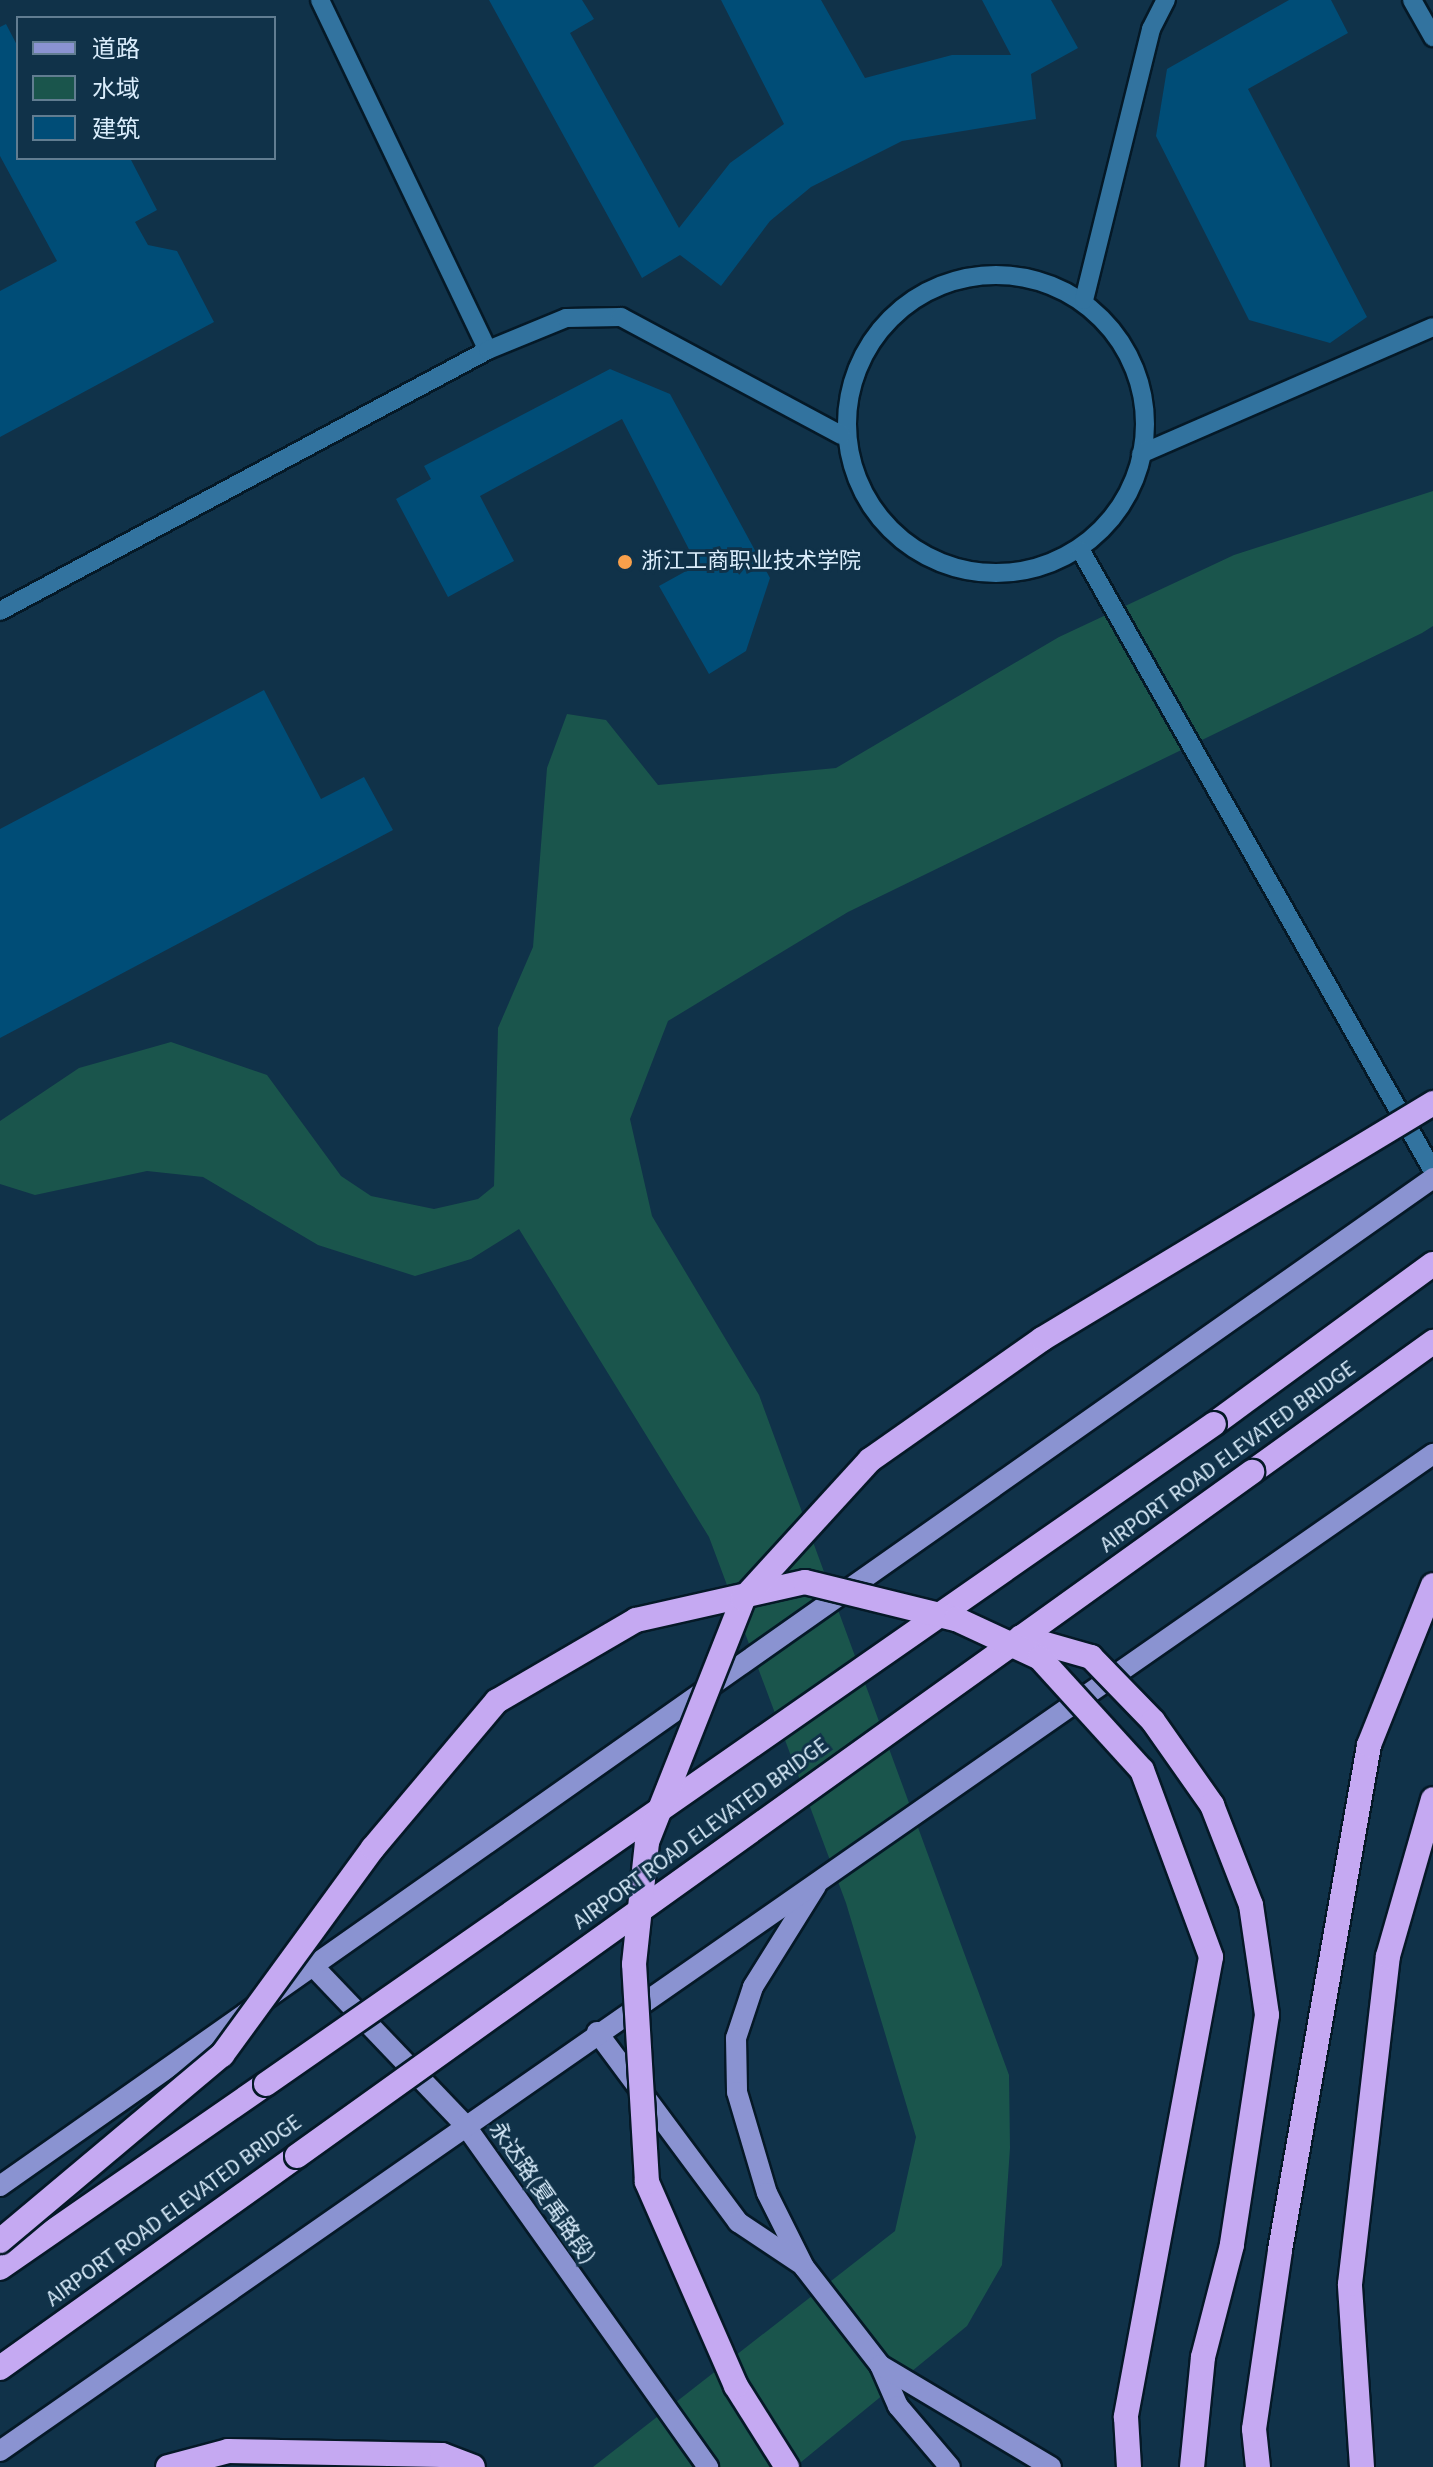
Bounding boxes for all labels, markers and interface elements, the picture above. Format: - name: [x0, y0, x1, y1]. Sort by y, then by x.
- legend: [16, 16, 276, 160]
- text: 道路: [92, 32, 140, 67]
- text: 水域: [92, 72, 140, 107]
- text: 建筑: [92, 112, 140, 147]
- place label: 浙江工商职业技术学院: [641, 549, 861, 575]
- marker: 浙江工商职业技术学院: [616, 553, 634, 571]
- street label: AIRPORT ROAD ELEVATED BRIDGE: [1095, 1355, 1361, 1559]
- street label: AIRPORT ROAD ELEVATED BRIDGE: [568, 1732, 834, 1936]
- street label: AIRPORT ROAD ELEVATED BRIDGE: [41, 2109, 307, 2313]
- street label: 永达路(夏禹路段): [483, 2117, 601, 2269]

